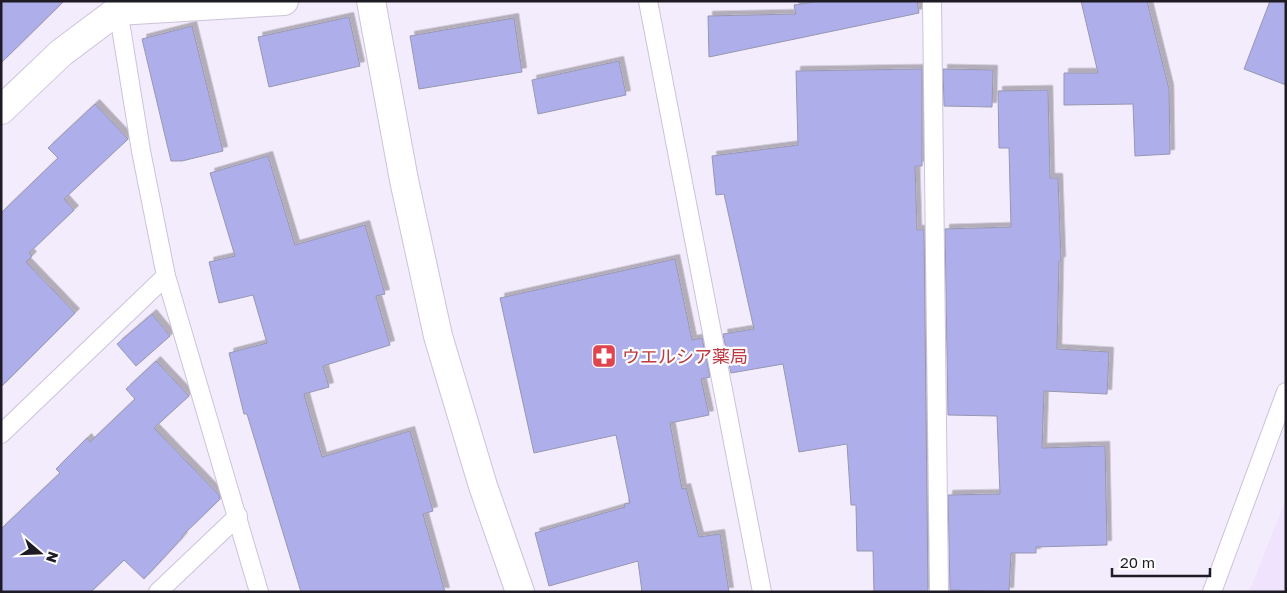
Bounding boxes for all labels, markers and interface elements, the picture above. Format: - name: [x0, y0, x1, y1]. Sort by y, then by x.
- pharmacy icon: ウエルシア薬局: [591, 343, 617, 369]
- place label: ウエルシア薬局: [622, 345, 748, 367]
- north arrow: [15, 528, 65, 578]
- scale bar: [1112, 546, 1210, 578]
- text: N: [43, 550, 63, 565]
- text: 20 m: [1120, 553, 1155, 571]

